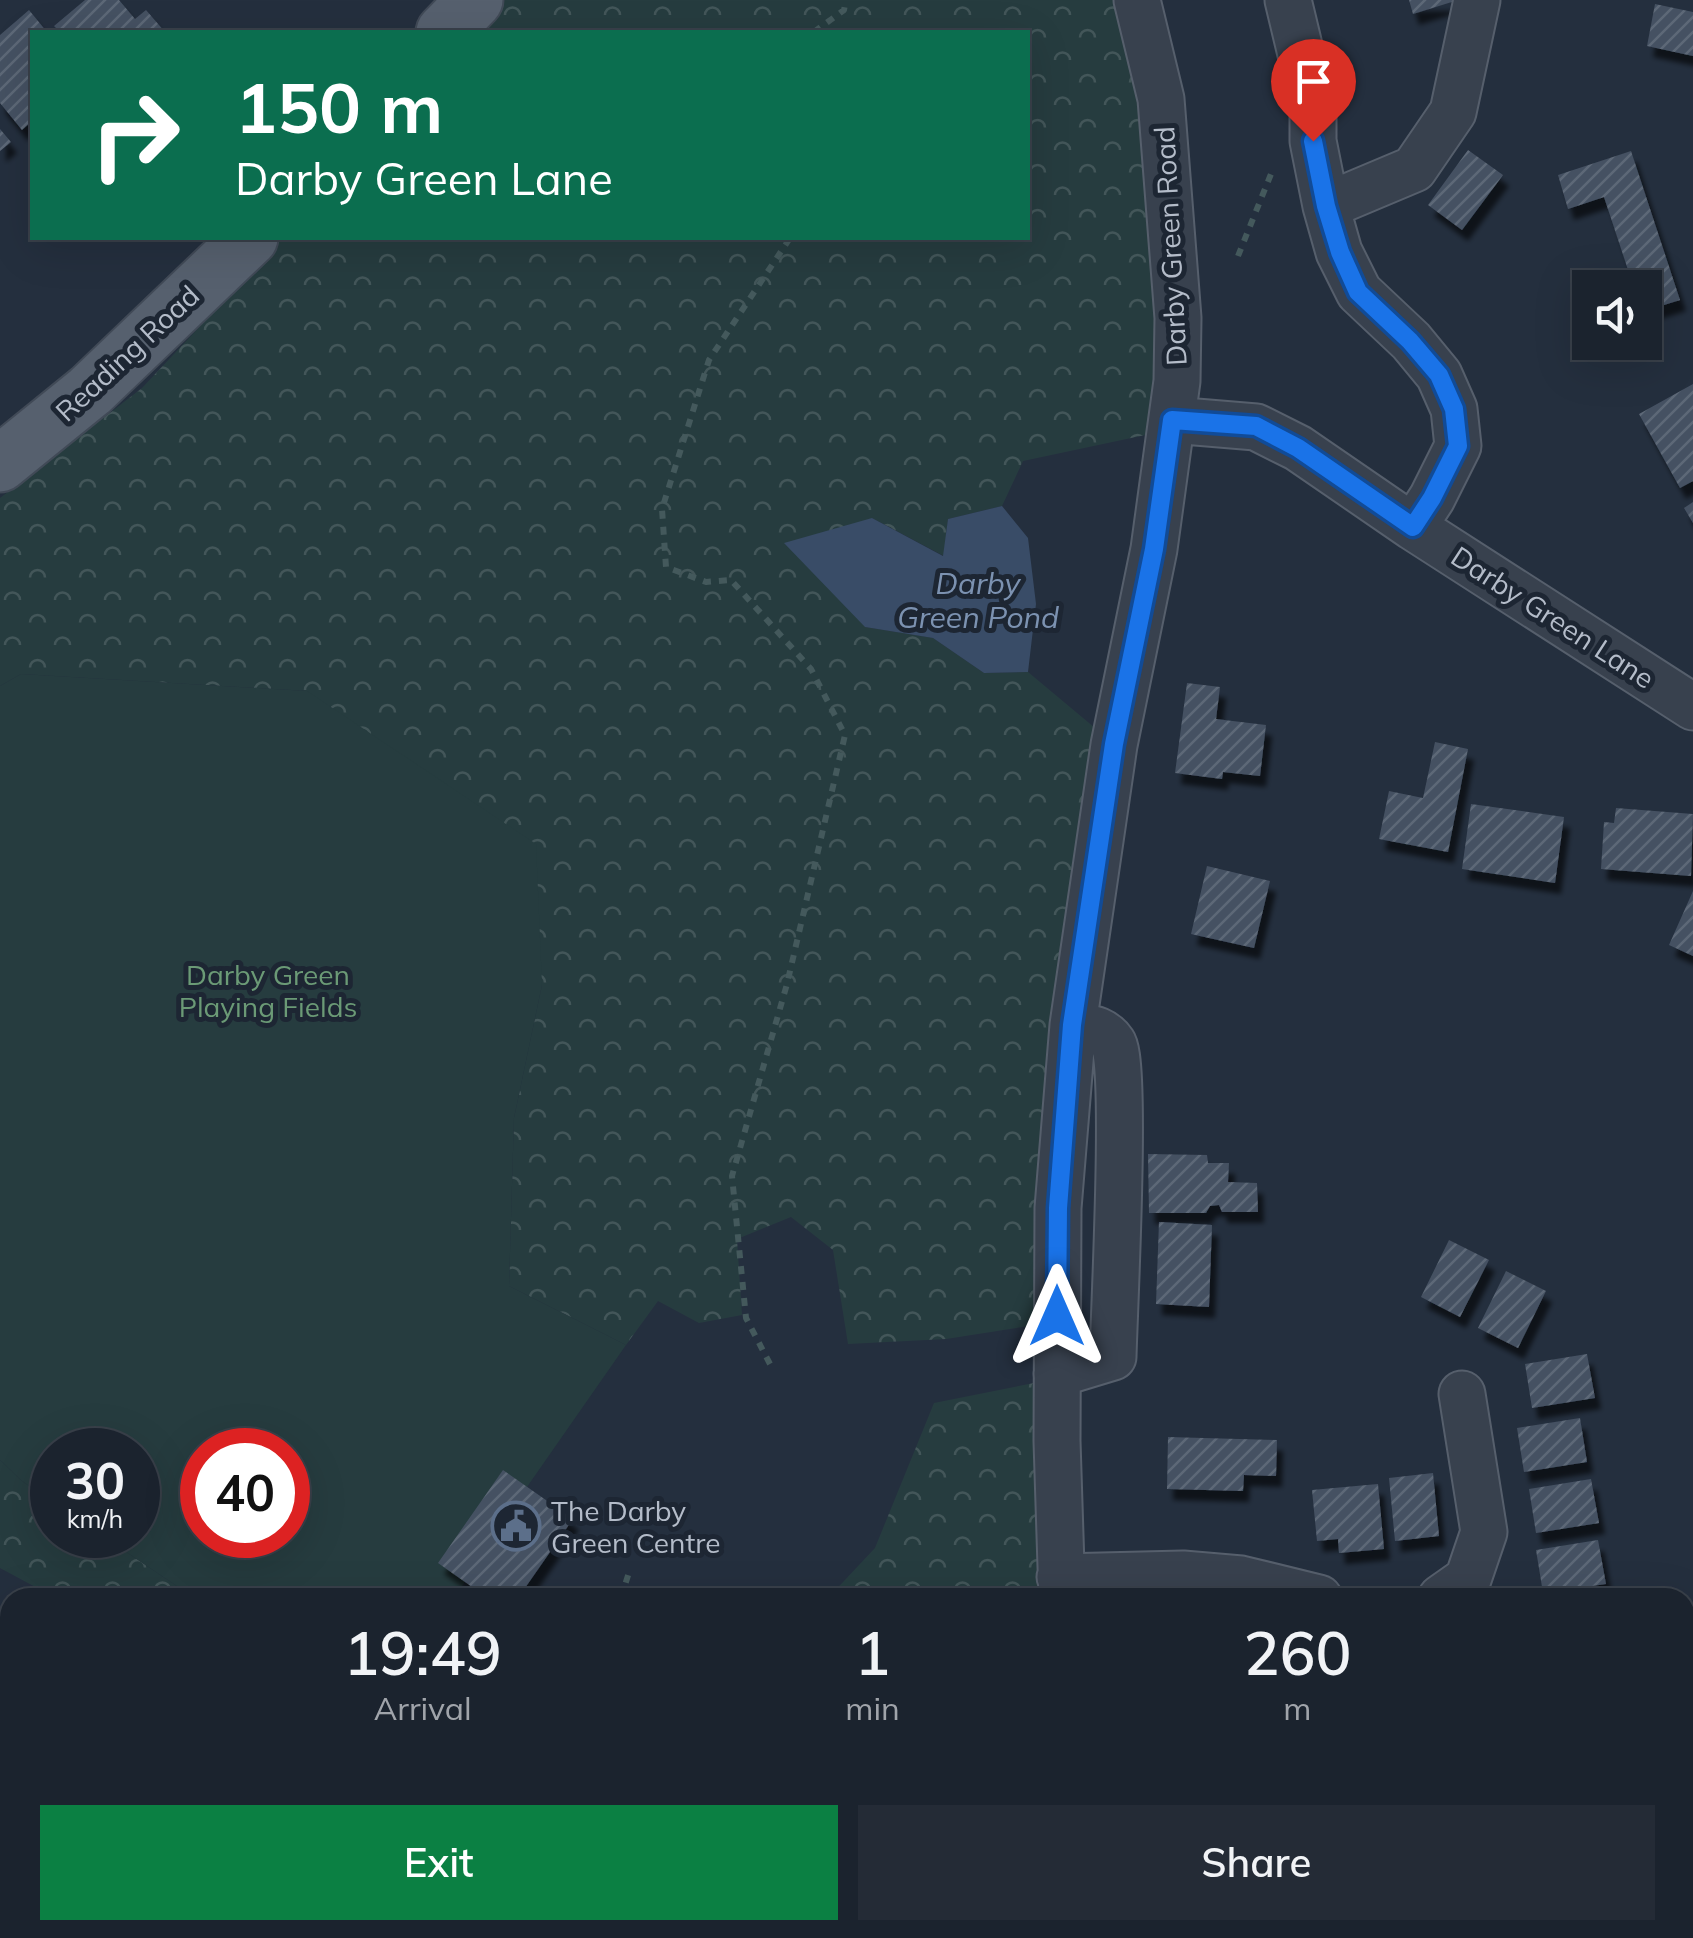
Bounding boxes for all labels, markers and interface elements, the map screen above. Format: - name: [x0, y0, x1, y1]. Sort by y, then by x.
- pin: [1271, 39, 1356, 142]
- icon: arrive: [1286, 54, 1341, 109]
- text: 150 m: [235, 63, 443, 151]
- icon: right: [70, 70, 200, 200]
- street label: Darby Green Road: [1146, 125, 1194, 367]
- text: Darby Green Lane: [235, 150, 613, 206]
- map controls: [1572, 270, 1662, 360]
- button: sound: [1572, 270, 1662, 360]
- street label: Reading Road: [48, 278, 206, 428]
- street label: Darby Green Lane: [1445, 538, 1661, 696]
- water label: Darby Green Pond: [897, 564, 1059, 636]
- park label: Darby Green Playing Fields: [179, 957, 357, 1024]
- position arrow: [1005, 1264, 1109, 1368]
- speed limit sign: 40: [180, 1428, 310, 1558]
- text: 30: [65, 1449, 125, 1512]
- place label: The Darby Green Centre: [551, 1493, 720, 1560]
- public building icon: The Darby Green Centre: [490, 1500, 542, 1552]
- text: km/h: [67, 1503, 123, 1534]
- text: 19:49: [344, 1615, 502, 1690]
- text: 1: [855, 1615, 891, 1690]
- text: 260: [1243, 1615, 1351, 1690]
- text: Arrival: [374, 1688, 472, 1728]
- text: min: [845, 1688, 900, 1728]
- text: m: [1283, 1688, 1311, 1728]
- button: Exit: [40, 1805, 838, 1920]
- button: Share: [858, 1805, 1655, 1920]

